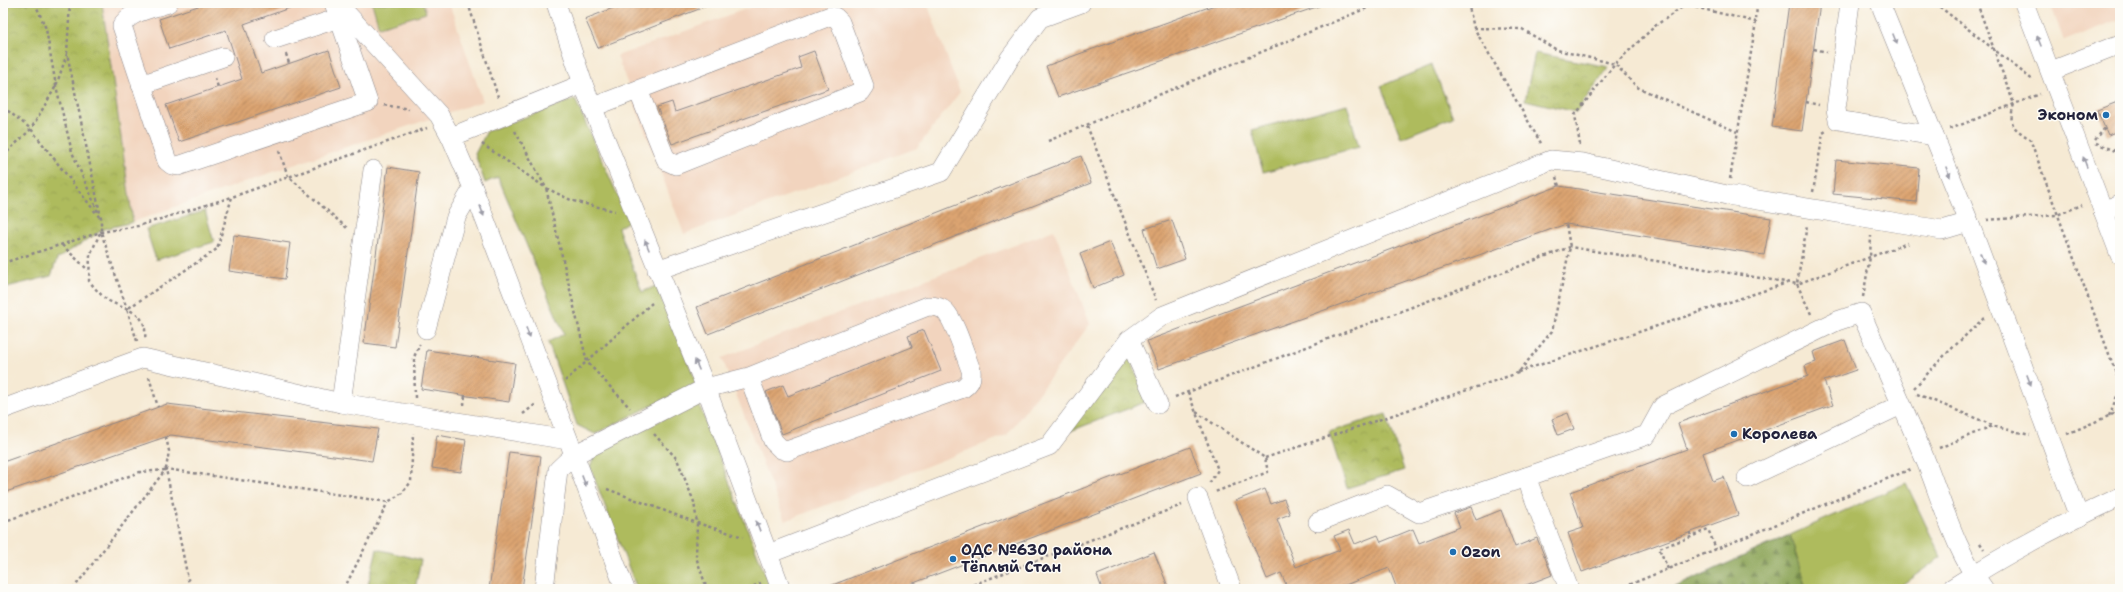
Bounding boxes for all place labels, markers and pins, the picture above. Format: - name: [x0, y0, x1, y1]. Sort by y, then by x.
- place label: Эконом: [2038, 105, 2099, 125]
- marker: Эконом: [2101, 110, 2111, 120]
- place label: Королева: [1742, 424, 1818, 444]
- marker: Королева: [1729, 429, 1739, 439]
- place label: ОДС №630 района Тёплый Стан: [961, 540, 1113, 577]
- place label: Ozon: [1461, 542, 1501, 562]
- marker: Ozon: [1448, 547, 1458, 557]
- marker: ОДС №630 района Тёплый Стан: [948, 554, 958, 564]

